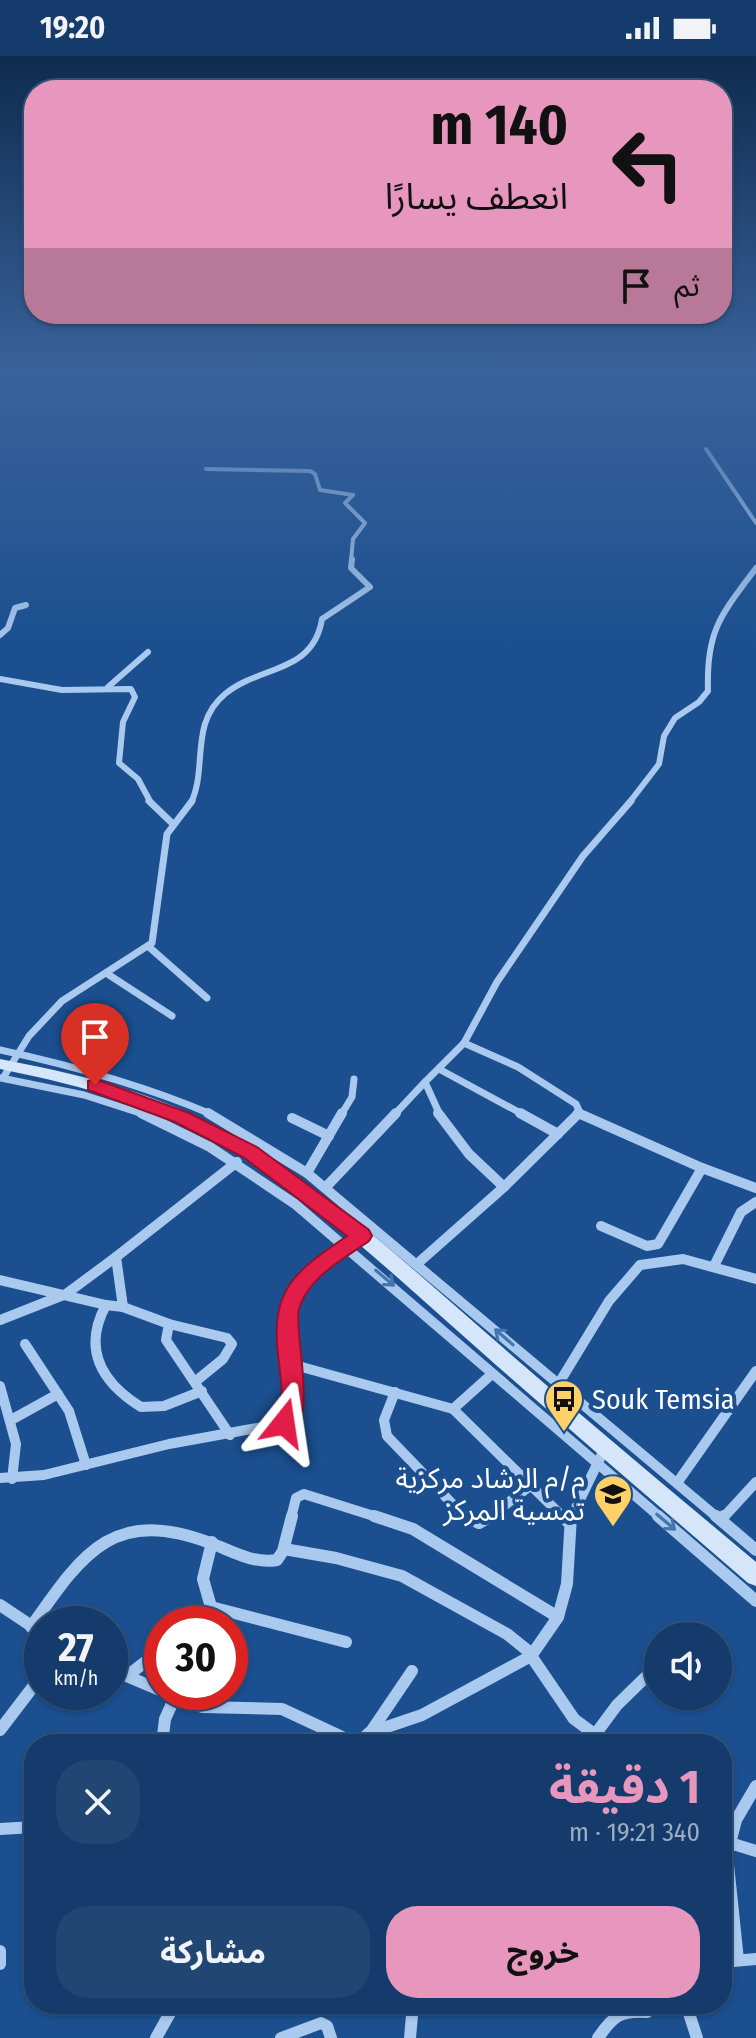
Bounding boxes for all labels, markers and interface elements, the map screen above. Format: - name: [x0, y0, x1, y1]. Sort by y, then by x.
- text: 19:20: [40, 10, 105, 46]
- text: 140 m: [431, 92, 568, 159]
- icon: left: [596, 112, 700, 216]
- text: انعطف يسارًا: [385, 175, 568, 219]
- icon: arrive: [614, 264, 658, 308]
- text: ثم: [674, 268, 700, 304]
- pin: [61, 1003, 129, 1085]
- icon: arrive: [73, 1015, 117, 1059]
- one-way arrow: [374, 1269, 395, 1287]
- one-way arrow: [494, 1328, 514, 1346]
- bus stop icon: Souk Temsia: [543, 1378, 585, 1433]
- position arrow: [242, 1381, 326, 1465]
- place label: Souk Temsia: [592, 1383, 734, 1416]
- place label: م/م الرشاد مركزية تمسية المركز: [396, 1462, 585, 1527]
- school or university icon: م/م الرشاد مركزية تمسية المركز: [592, 1473, 634, 1528]
- one-way arrow: [655, 1513, 676, 1531]
- speed limit sign: 30: [144, 1606, 248, 1710]
- map controls: [644, 1622, 732, 1710]
- button: sound: [644, 1622, 732, 1710]
- text: 27: [58, 1624, 94, 1672]
- text: km/h: [54, 1666, 98, 1690]
- text: 1 دقيقة: [549, 1758, 700, 1816]
- button: close: [56, 1760, 140, 1844]
- text: 340 m · 19:21: [569, 1817, 700, 1848]
- button: مشاركة: [56, 1906, 370, 1998]
- button: خروج: [386, 1906, 700, 1998]

